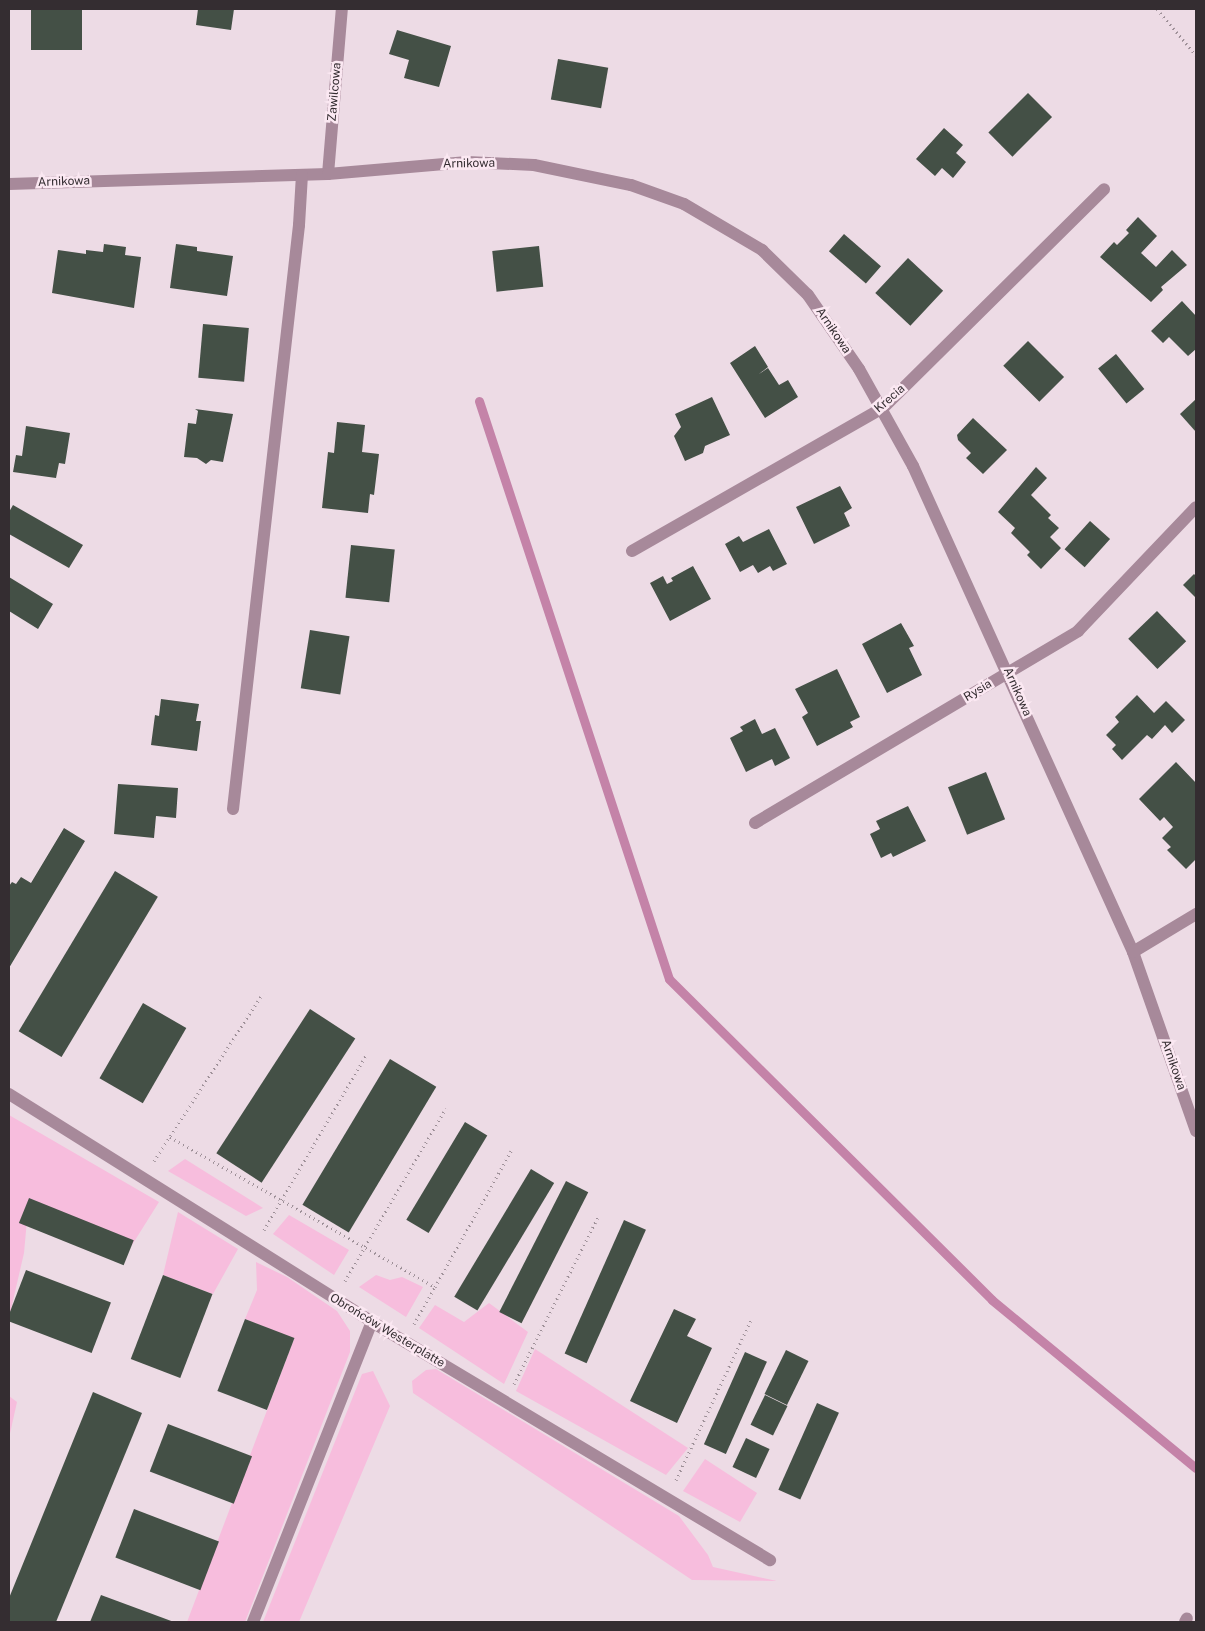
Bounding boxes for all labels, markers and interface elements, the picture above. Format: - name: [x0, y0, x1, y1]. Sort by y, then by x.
- street label: Zawilcowa: [325, 62, 345, 122]
- street label: Arnikowa: [443, 156, 495, 172]
- street label: Arnikowa: [38, 174, 90, 190]
- street label: Arnikowa: [812, 305, 854, 357]
- street label: Krecia: [872, 382, 908, 416]
- street label: Arnikowa: [1000, 665, 1034, 719]
- street label: Rysia: [961, 677, 995, 705]
- street label: Arnikowa: [1158, 1038, 1188, 1092]
- street label: Obrońców Westerplatte: [327, 1291, 447, 1371]

